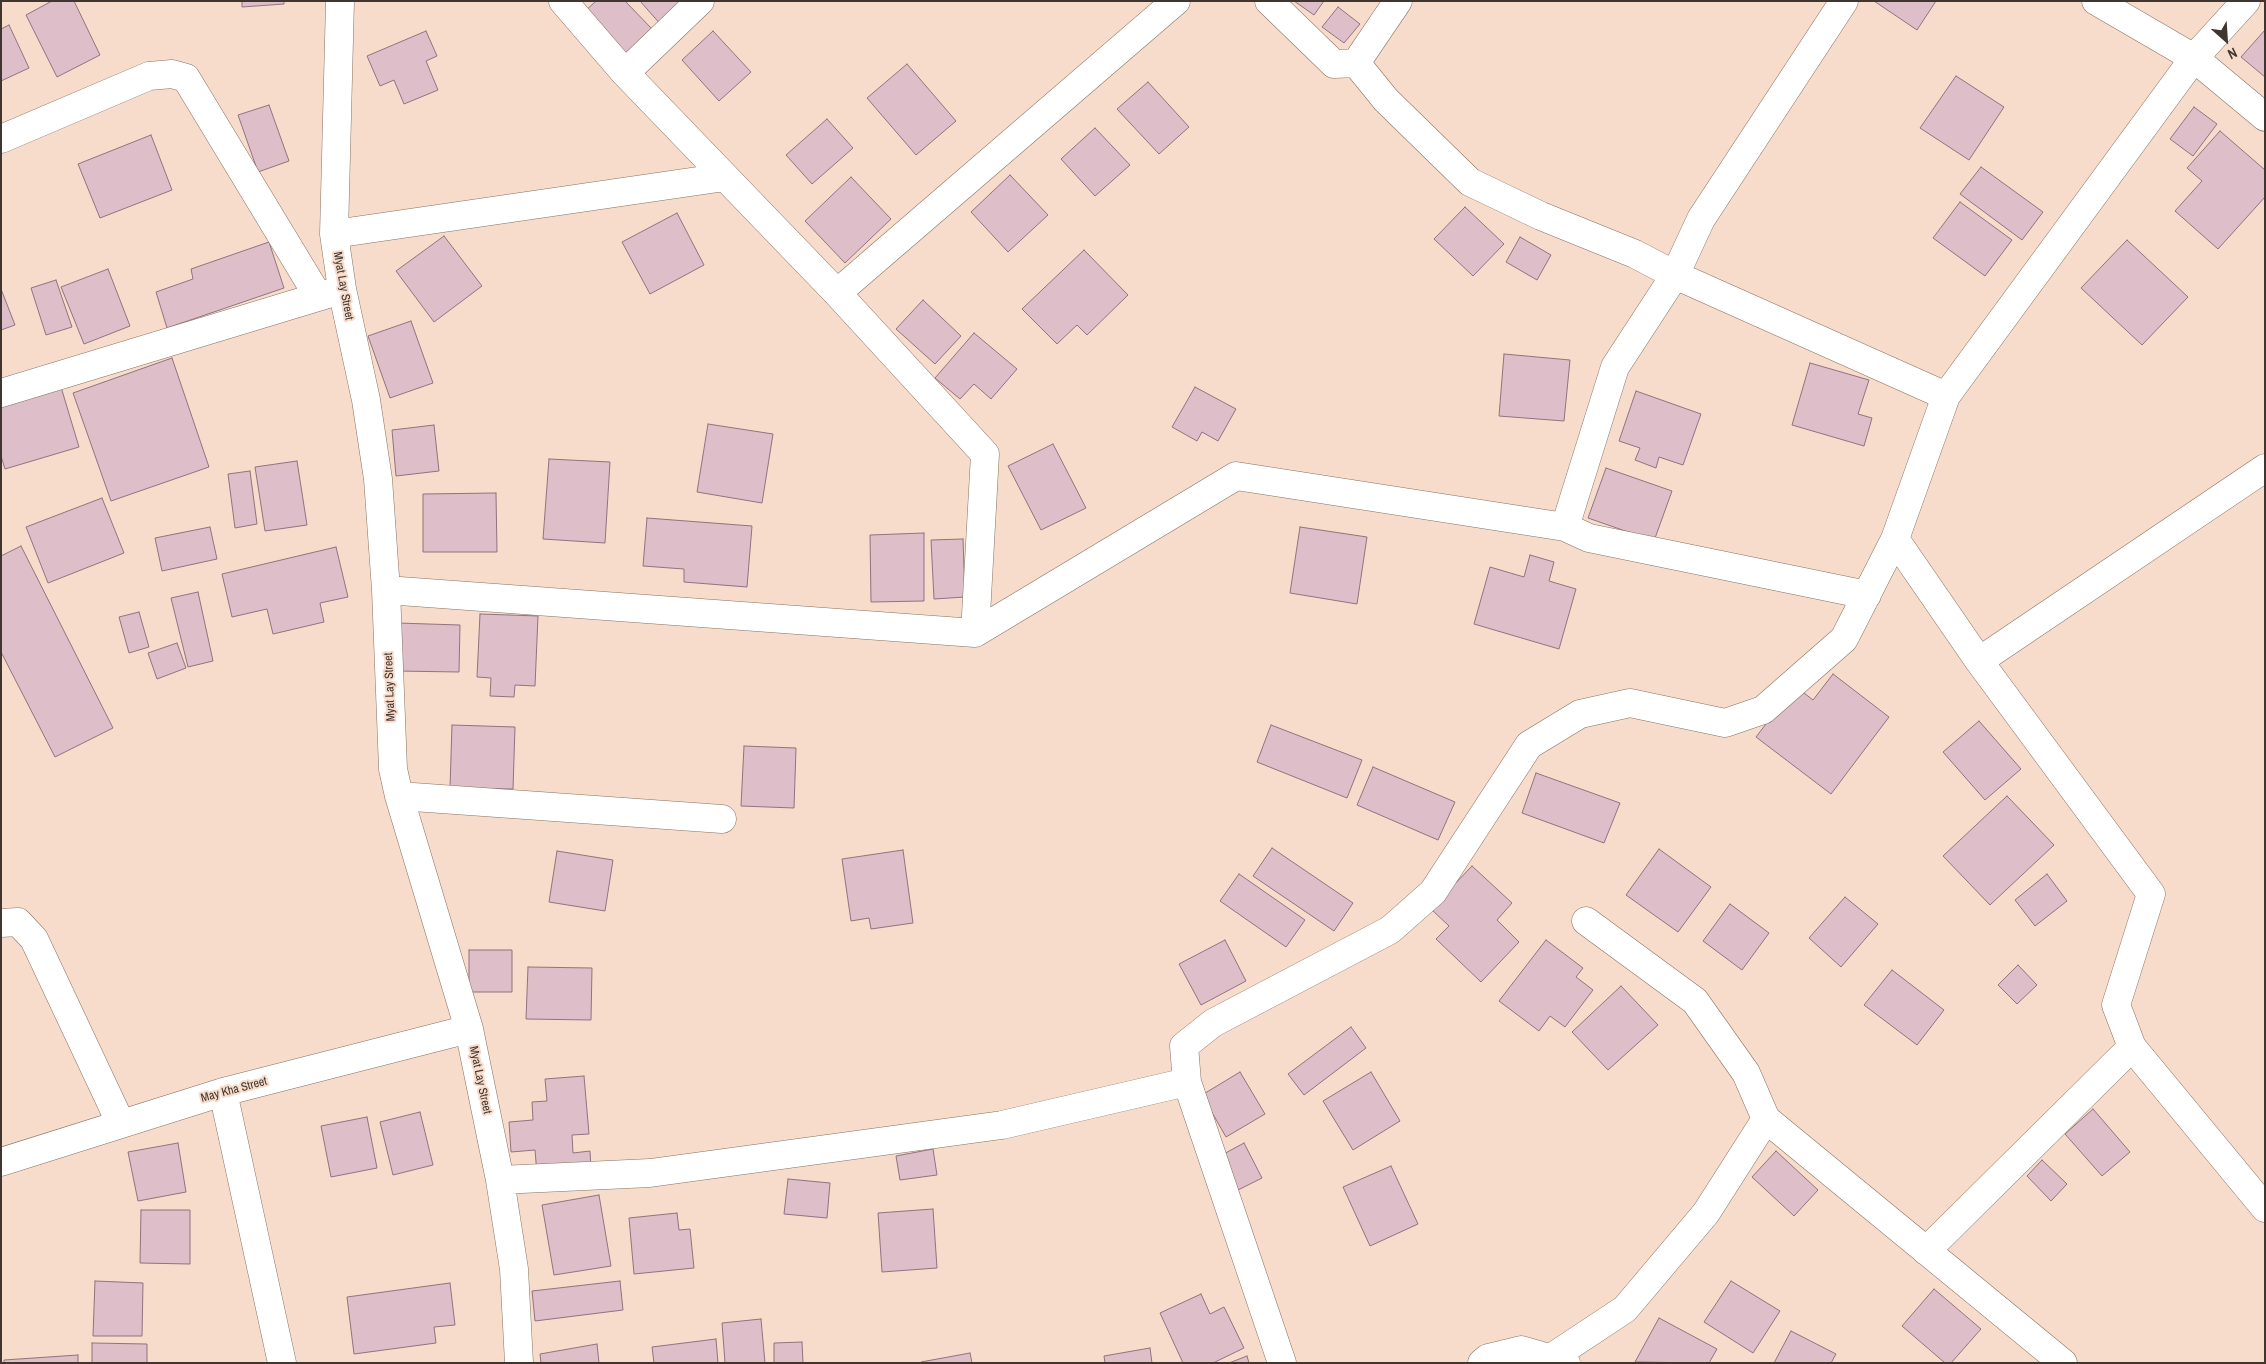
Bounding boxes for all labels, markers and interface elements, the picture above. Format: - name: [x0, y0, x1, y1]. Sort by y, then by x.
- north arrow: [2201, 15, 2251, 65]
- text: N: [2225, 44, 2240, 63]
- street label: Myat Lay Street: [330, 251, 356, 321]
- street label: Myat Lay Street: [382, 652, 398, 722]
- street label: Myat Lay Street: [466, 1045, 494, 1115]
- street label: May Kha Street: [199, 1074, 269, 1106]

